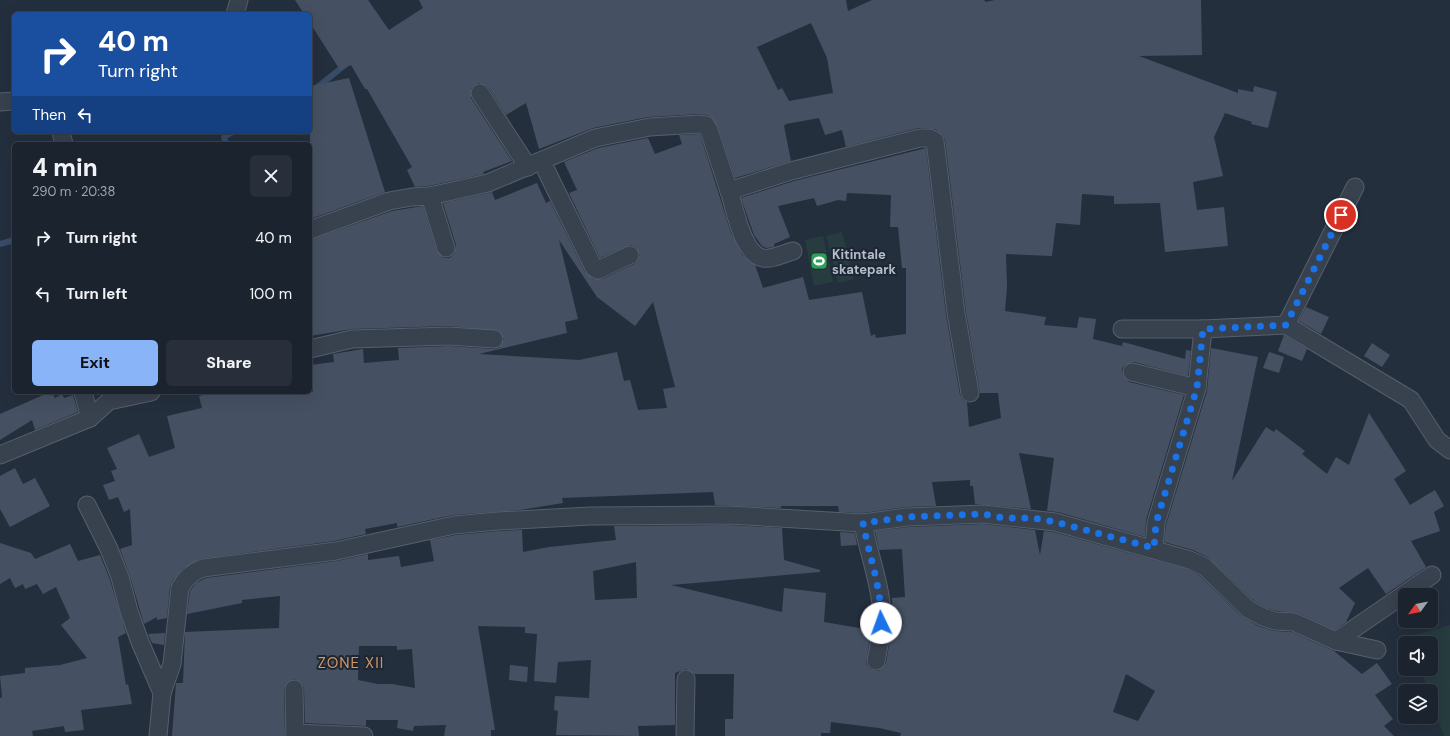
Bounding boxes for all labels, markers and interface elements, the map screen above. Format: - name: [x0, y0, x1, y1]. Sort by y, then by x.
- text: 40 m: [98, 23, 169, 60]
- icon: right: [32, 28, 84, 80]
- text: Turn right: [98, 59, 178, 83]
- icon: left: [74, 104, 96, 126]
- text: Then: [32, 105, 66, 125]
- text: 4 min: [32, 152, 98, 183]
- button: close: [250, 155, 292, 197]
- text: 290 m · 20:38: [32, 183, 115, 200]
- pin: [1324, 198, 1358, 232]
- icon: arrive: [1330, 204, 1352, 226]
- icon: right: [32, 227, 54, 249]
- text: Turn right: [66, 228, 137, 248]
- text: 40 m: [255, 228, 292, 248]
- place label: Kitintale skatepark: [832, 246, 896, 278]
- sports icon: Kitintale skatepark: [809, 251, 829, 271]
- icon: left: [32, 283, 54, 305]
- text: Turn left: [66, 284, 127, 304]
- text: 100 m: [249, 284, 292, 304]
- button: Exit: [32, 340, 158, 386]
- button: Share: [166, 340, 292, 386]
- north arrow: [1398, 588, 1438, 628]
- map controls: [1398, 588, 1438, 724]
- position arrow: [860, 602, 902, 644]
- button: sound: [1398, 636, 1438, 676]
- district label: ZONE XII: [318, 653, 384, 673]
- button: layers: [1398, 684, 1438, 724]

